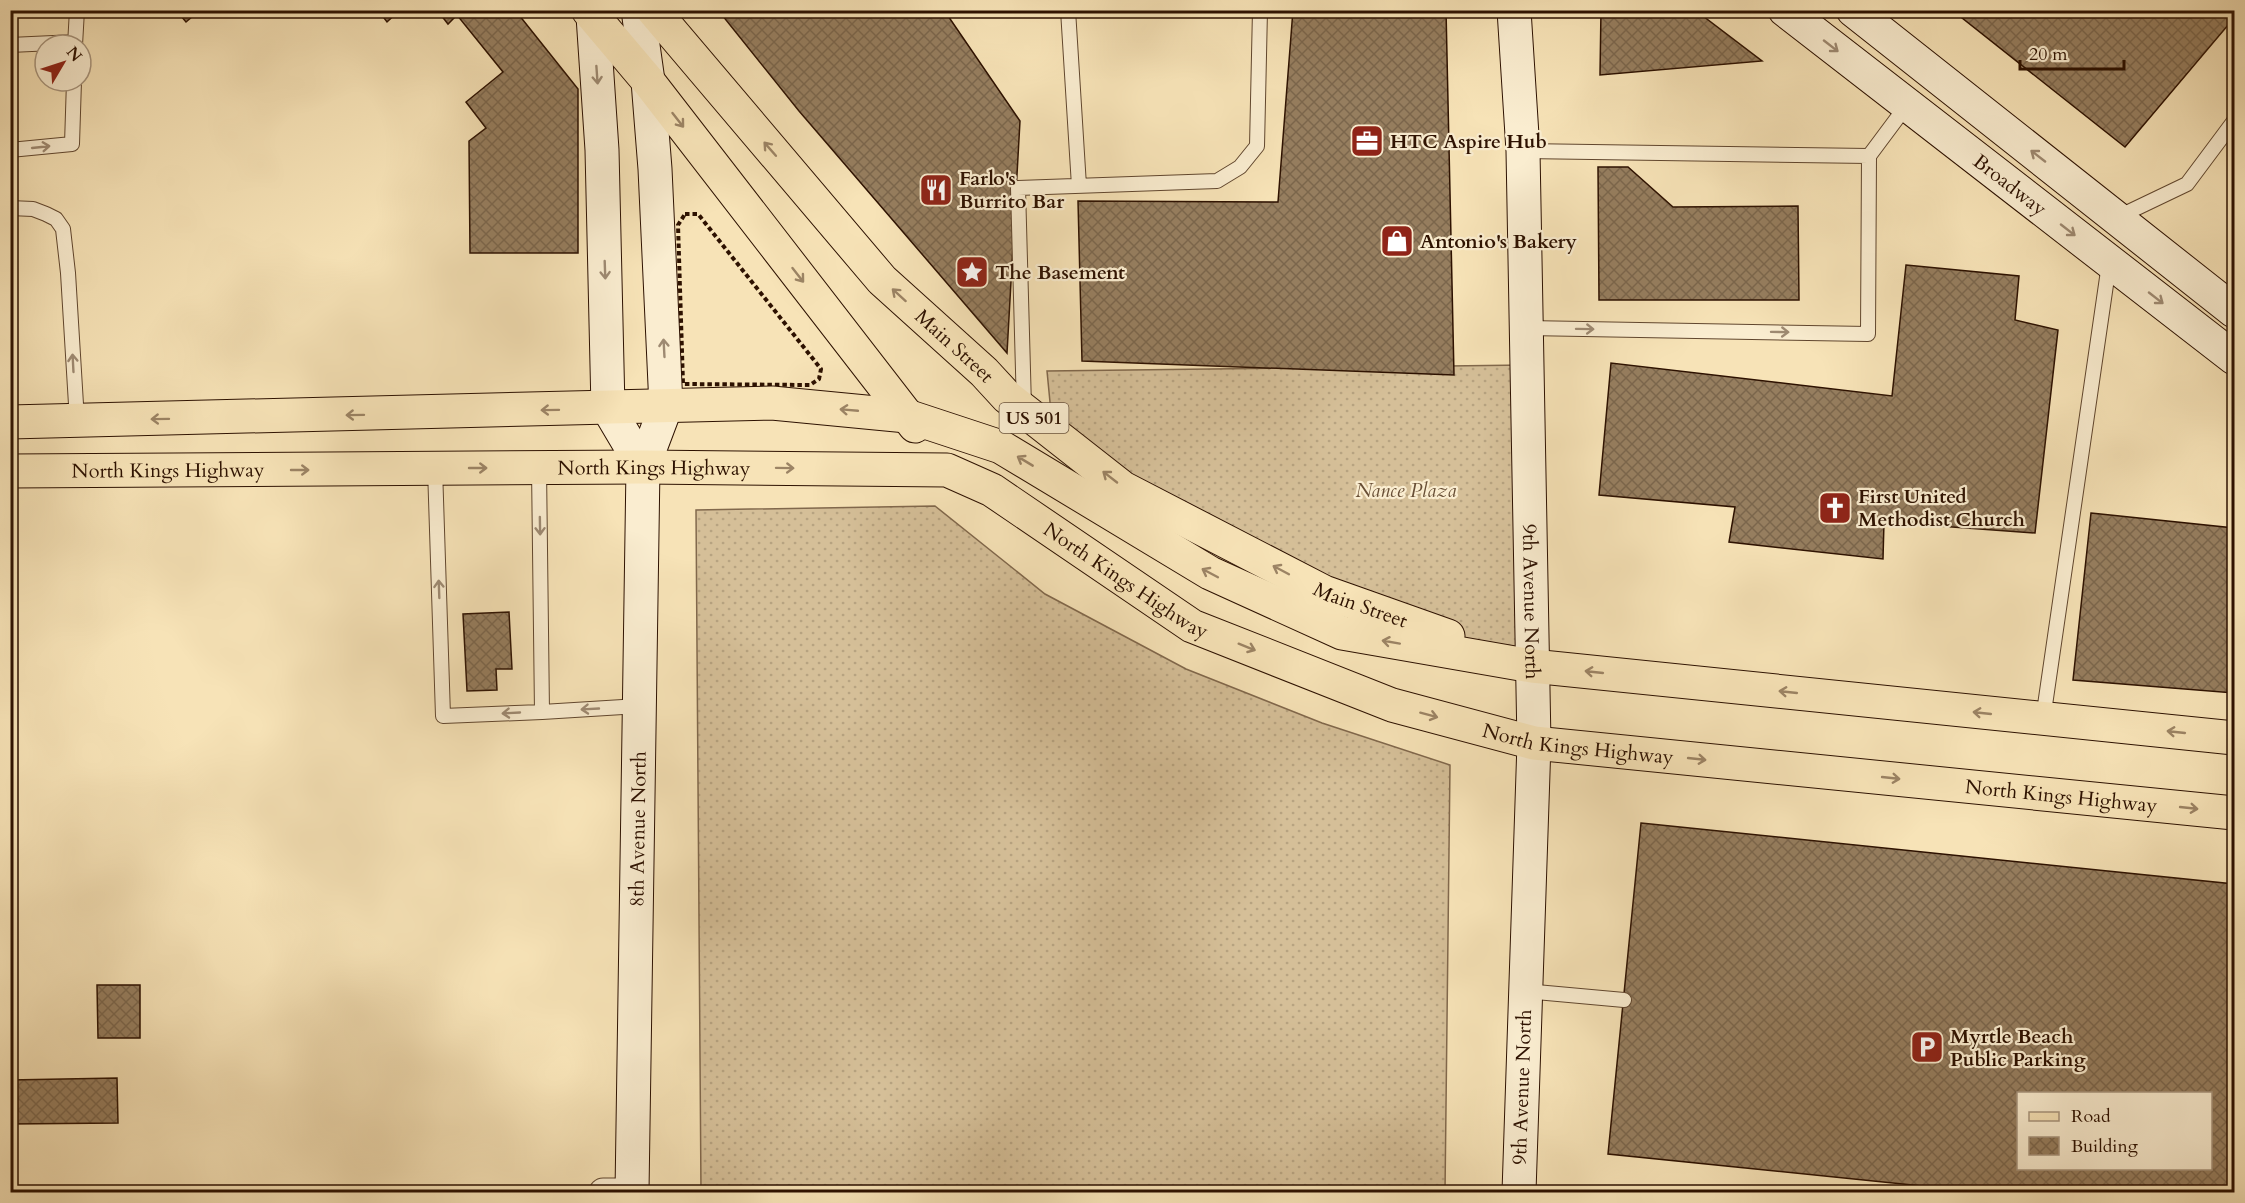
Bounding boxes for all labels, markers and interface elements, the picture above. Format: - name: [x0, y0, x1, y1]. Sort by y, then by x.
- north arrow: [33, 33, 93, 93]
- scale bar: [2020, 33, 2124, 71]
- one-way arrow: [1823, 40, 1839, 53]
- text: N: [61, 42, 87, 67]
- text: 20 m: [2029, 42, 2068, 67]
- one-way arrow: [592, 64, 603, 84]
- one-way arrow: [672, 112, 685, 128]
- office icon: HTC Aspire Hub: [1349, 123, 1385, 159]
- place label: HTC Aspire Hub: [1390, 128, 1547, 155]
- one-way arrow: [31, 141, 51, 152]
- one-way arrow: [763, 142, 777, 157]
- street label: Broadway: [1968, 147, 2053, 222]
- one-way arrow: [2030, 149, 2046, 162]
- place label: Farlo's Burrito Bar: [959, 165, 1065, 215]
- restaurant icon: Farlo's Burrito Bar: [918, 172, 954, 208]
- shop icon: Antonio's Bakery: [1379, 223, 1415, 259]
- one-way arrow: [2060, 223, 2076, 236]
- place label: Antonio's Bakery: [1420, 228, 1578, 255]
- place icon: The Basement: [954, 254, 990, 290]
- one-way arrow: [600, 259, 611, 279]
- place label: The Basement: [995, 259, 1125, 286]
- one-way arrow: [791, 266, 804, 282]
- one-way arrow: [892, 288, 907, 302]
- one-way arrow: [2148, 291, 2164, 304]
- street label: Main Street: [909, 303, 1001, 389]
- one-way arrow: [1575, 324, 1595, 335]
- one-way arrow: [1770, 327, 1790, 338]
- one-way arrow: [659, 338, 670, 358]
- one-way arrow: [67, 353, 78, 373]
- road number: US 501: [1000, 403, 1068, 433]
- one-way arrow: [540, 404, 560, 416]
- one-way arrow: [839, 404, 859, 415]
- one-way arrow: [345, 409, 365, 420]
- one-way arrow: [150, 414, 170, 425]
- street label: North Kings Highway: [557, 453, 751, 482]
- one-way arrow: [1017, 455, 1034, 467]
- street label: North Kings Highway: [71, 456, 265, 484]
- one-way arrow: [467, 462, 487, 474]
- one-way arrow: [775, 462, 795, 474]
- one-way arrow: [289, 464, 309, 475]
- one-way arrow: [1102, 471, 1118, 484]
- park label: Nance Plaza: [1356, 477, 1456, 504]
- place label: First United Methodist Church: [1858, 483, 2026, 533]
- church icon: First United Methodist Church: [1817, 490, 1853, 526]
- one-way arrow: [534, 516, 546, 536]
- street label: North Kings Highway: [1038, 516, 1213, 645]
- street label: 9th Avenue North: [1516, 524, 1546, 680]
- one-way arrow: [1273, 564, 1291, 575]
- one-way arrow: [1202, 566, 1220, 578]
- street label: Main Street: [1309, 575, 1412, 634]
- one-way arrow: [433, 580, 444, 600]
- one-way arrow: [1382, 636, 1402, 647]
- one-way arrow: [1237, 643, 1255, 654]
- one-way arrow: [1585, 666, 1605, 677]
- one-way arrow: [1779, 686, 1799, 697]
- one-way arrow: [581, 703, 601, 714]
- one-way arrow: [1973, 707, 1993, 718]
- one-way arrow: [502, 708, 522, 719]
- one-way arrow: [1419, 710, 1438, 721]
- street label: North Kings Highway: [1480, 716, 1675, 770]
- one-way arrow: [2167, 726, 2187, 737]
- street label: 8th Avenue North: [623, 751, 652, 907]
- one-way arrow: [1686, 754, 1706, 765]
- one-way arrow: [1880, 773, 1900, 784]
- street label: North Kings Highway: [1964, 773, 2159, 819]
- one-way arrow: [2179, 803, 2199, 814]
- street label: 9th Avenue North: [1506, 1009, 1538, 1165]
- place label: Myrtle Beach Public Parking: [1950, 1023, 2086, 1073]
- parking icon: Myrtle Beach Public Parking: [1909, 1029, 1945, 1065]
- legend: [2017, 1092, 2212, 1170]
- text: Road: [2071, 1104, 2111, 1129]
- text: Building: [2071, 1134, 2139, 1159]

